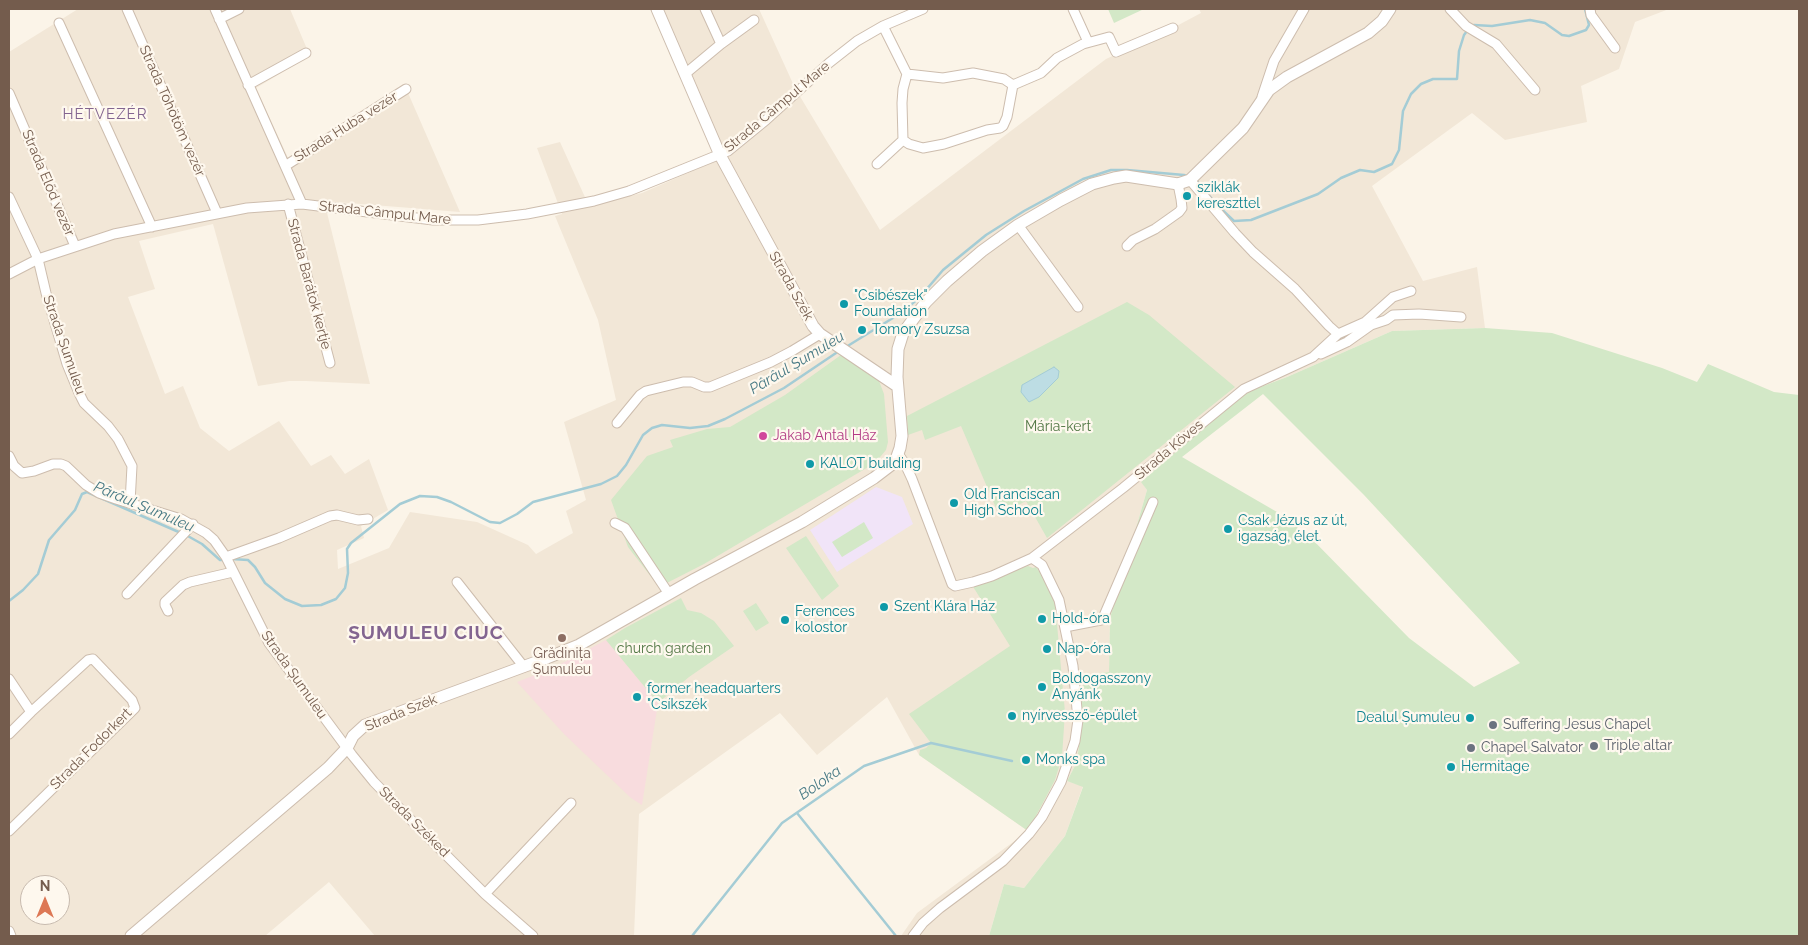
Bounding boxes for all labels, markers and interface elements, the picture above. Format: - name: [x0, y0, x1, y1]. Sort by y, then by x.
- street label: Strada Töhötöm vezér: [136, 43, 208, 179]
- street label: Strada Câmpul Mare: [721, 58, 833, 156]
- street label: Strada Huba vezér: [291, 88, 401, 166]
- district label: HÉTVEZÉR: [61, 105, 149, 123]
- street label: Strada Előd vezér: [18, 127, 78, 239]
- place label: sziklák kereszttel: [1197, 180, 1260, 212]
- marker: sziklák kereszttel: [1181, 190, 1193, 202]
- street label: Strada Câmpul Mare: [318, 198, 452, 228]
- street label: Strada Barátok kertje: [283, 217, 335, 351]
- street label: Strada Szék: [765, 249, 817, 323]
- place label: "Csibészek" Foundation: [854, 288, 928, 321]
- street label: Strada Șumuleu: [39, 293, 89, 397]
- marker: "Csibészek" Foundation: [838, 298, 850, 310]
- place label: Tomory Zsuzsa: [872, 322, 970, 338]
- marker: Tomory Zsuzsa: [856, 324, 868, 336]
- water label: Pârâul Șumuleu: [746, 328, 848, 398]
- street label: Strada Köves: [1131, 416, 1207, 484]
- park label: Mária-kert: [1025, 419, 1091, 435]
- place label: Jakab Antal Ház: [773, 428, 877, 444]
- marker: Jakab Antal Ház: [757, 430, 769, 442]
- place label: KALOT building: [820, 456, 921, 472]
- marker: KALOT building: [804, 458, 816, 470]
- water label: Pârâul Șumuleu: [91, 478, 197, 536]
- place label: Old Franciscan High School: [964, 487, 1060, 520]
- marker: Old Franciscan High School: [948, 497, 960, 509]
- place label: Csak Jézus az út, igazság, élet.: [1238, 513, 1347, 546]
- marker: Csak Jézus az út, igazság, élet.: [1222, 523, 1234, 535]
- place label: Szent Klára Ház: [894, 599, 995, 615]
- marker: Szent Klára Ház: [878, 601, 890, 613]
- place label: Ferences kolostor: [795, 604, 855, 636]
- place label: Hold-óra: [1052, 611, 1110, 627]
- marker: Hold-óra: [1036, 613, 1048, 625]
- marker: Ferences kolostor: [779, 614, 791, 626]
- district label: ȘUMULEU CIUC: [347, 622, 505, 644]
- street label: Strada Șumuleu: [257, 628, 331, 722]
- marker: Grădinița Șumuleu: [556, 632, 568, 644]
- park label: church garden: [617, 641, 711, 657]
- place label: Nap-óra: [1057, 641, 1111, 657]
- marker: Nap-óra: [1041, 643, 1053, 655]
- place label: Grădinița Șumuleu: [533, 646, 591, 679]
- place label: Boldogasszony Anyánk: [1052, 671, 1151, 704]
- place label: former headquarters "Csíkszék: [647, 681, 781, 714]
- marker: Boldogasszony Anyánk: [1036, 681, 1048, 693]
- street label: Strada Szék: [362, 691, 440, 735]
- marker: former headquarters "Csíkszék: [631, 691, 643, 703]
- street label: Strada Fodorkert: [47, 705, 135, 793]
- place label: nyírvessző-épület: [1022, 708, 1137, 724]
- marker: nyírvessző-épület: [1006, 710, 1018, 722]
- place label: Dealul Șumuleu: [1356, 710, 1460, 726]
- marker: Dealul Șumuleu: [1464, 712, 1476, 724]
- place label: Suffering Jesus Chapel: [1503, 717, 1651, 733]
- marker: Suffering Jesus Chapel: [1487, 719, 1499, 731]
- place label: Triple altar: [1604, 738, 1672, 754]
- place label: Chapel Salvator: [1481, 740, 1583, 756]
- marker: Triple altar: [1588, 740, 1600, 752]
- marker: Chapel Salvator: [1465, 742, 1477, 754]
- place label: Monks spa: [1036, 752, 1105, 768]
- marker: Monks spa: [1020, 754, 1032, 766]
- place label: Hermitage: [1461, 759, 1529, 775]
- marker: Hermitage: [1445, 761, 1457, 773]
- water label: Boloka: [795, 762, 845, 804]
- street label: Strada Széked: [375, 783, 453, 861]
- north arrow: [20, 875, 70, 925]
- text: N: [40, 878, 50, 894]

